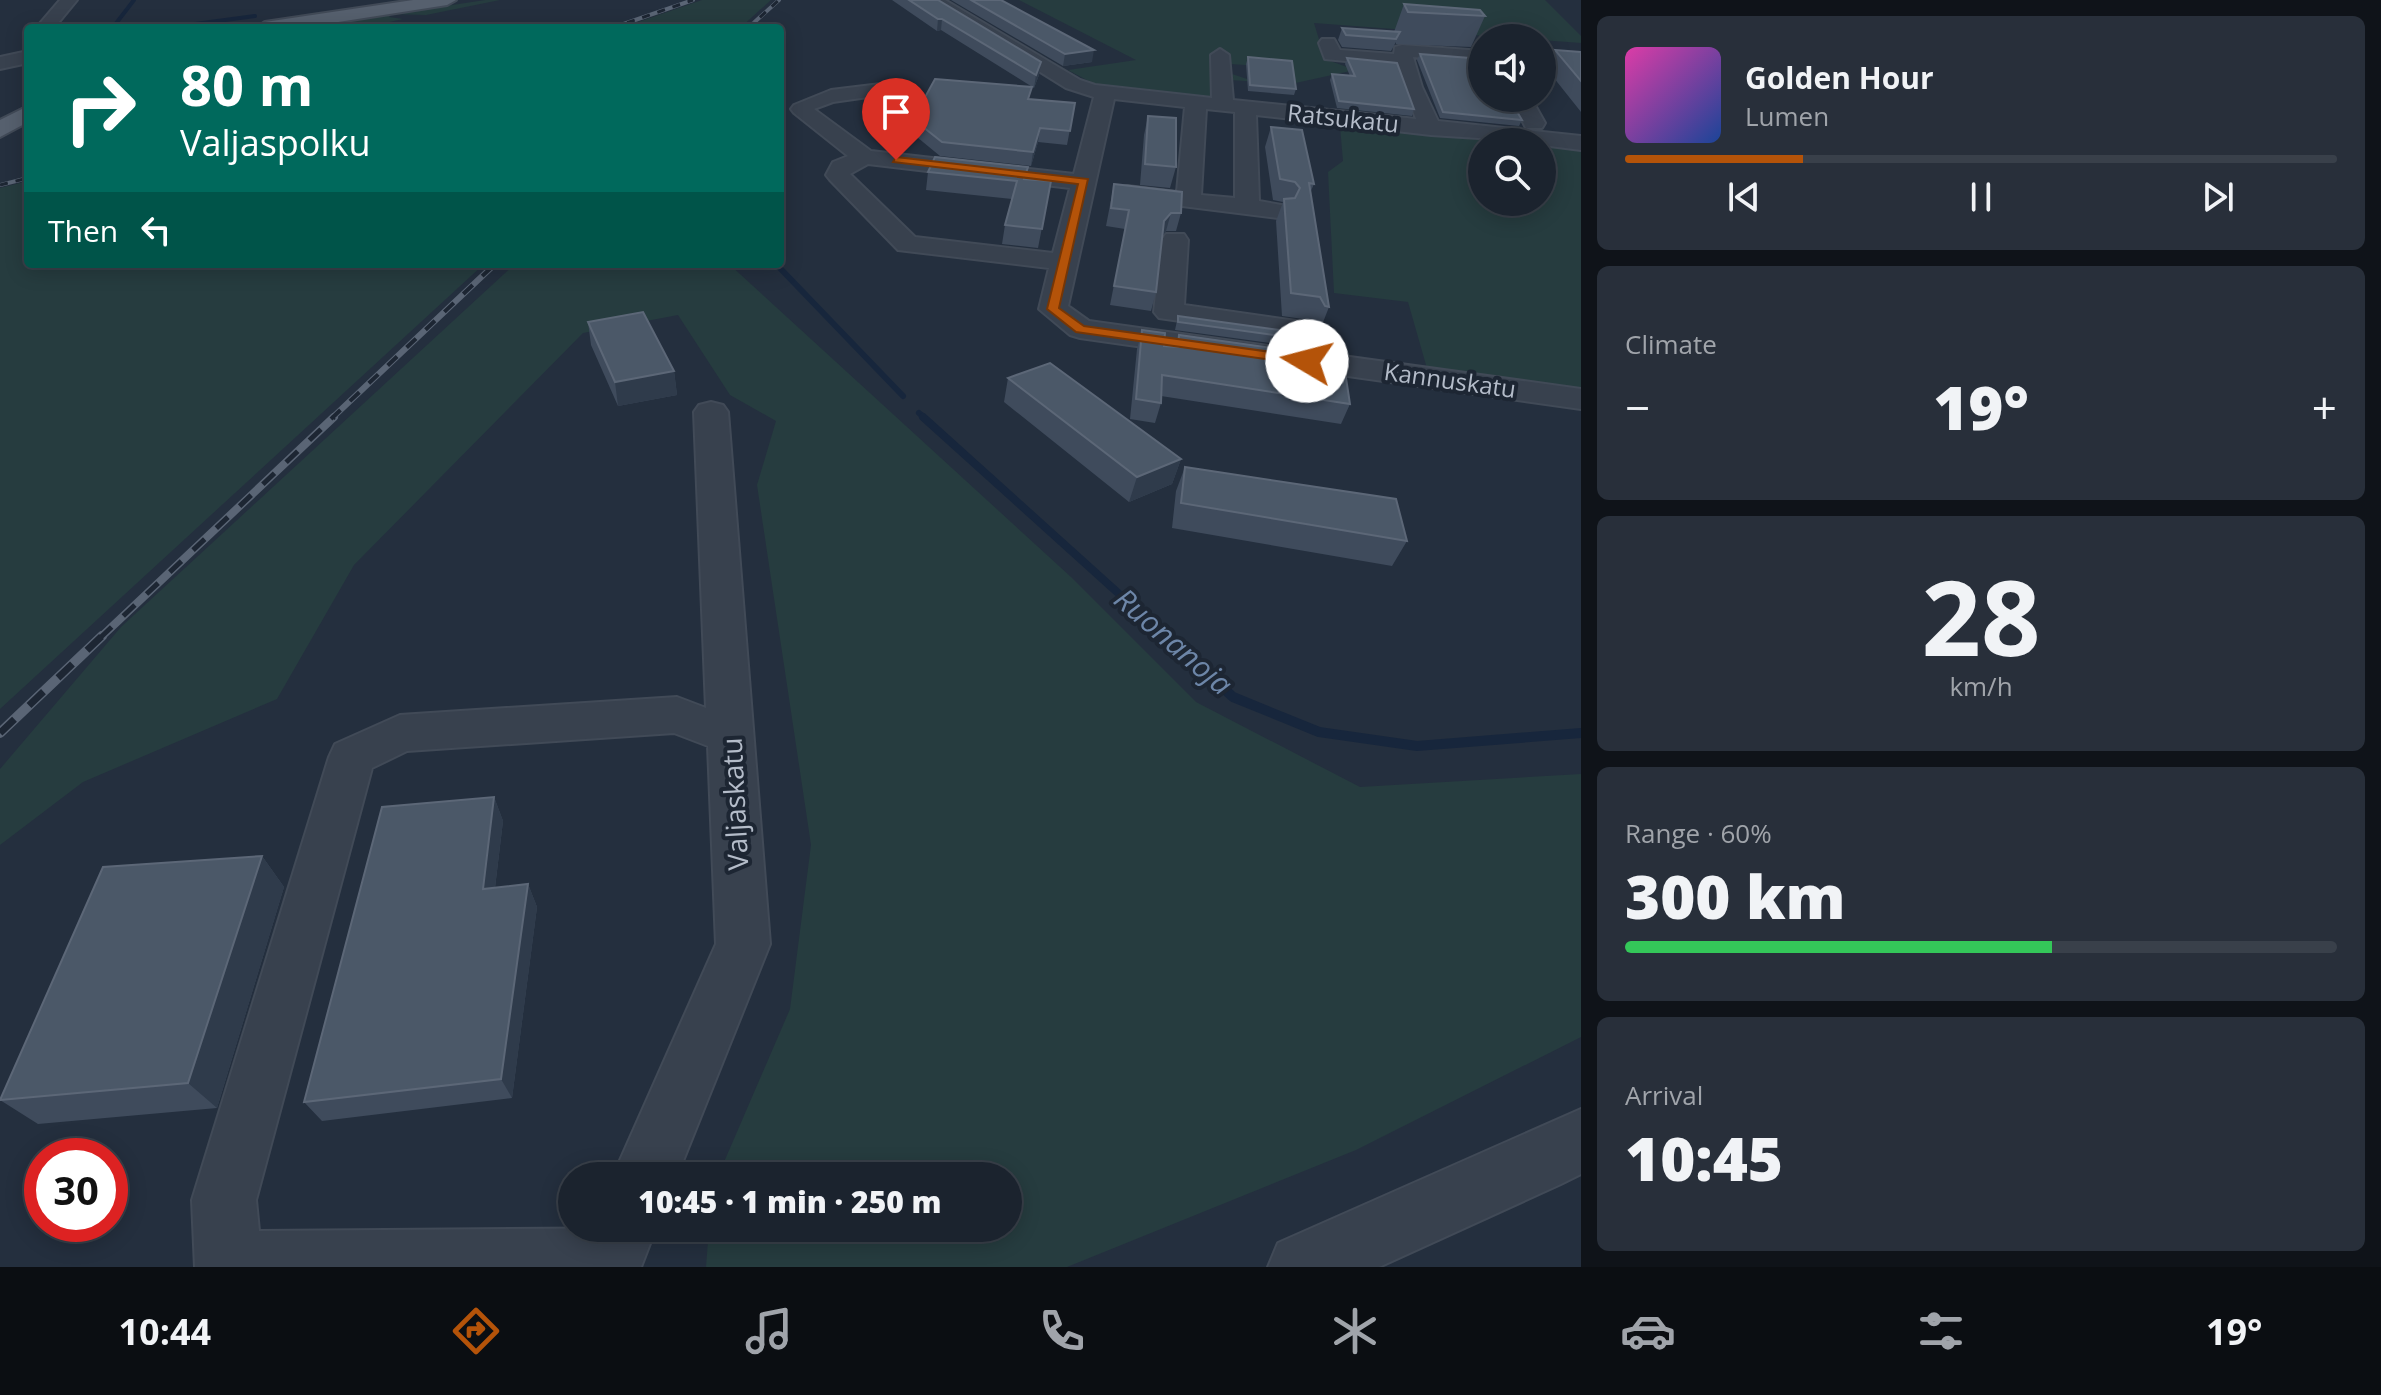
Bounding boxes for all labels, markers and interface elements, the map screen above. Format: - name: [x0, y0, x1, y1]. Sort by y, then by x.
- map controls: [1468, 24, 1556, 216]
- button: sound: [1468, 24, 1556, 112]
- text: 80 m: [180, 46, 314, 122]
- icon: right: [48, 56, 152, 160]
- text: Golden Hour: [1745, 57, 1934, 98]
- pin: [862, 78, 930, 160]
- icon: arrive: [874, 90, 918, 134]
- street label: Ratsukatu: [1286, 95, 1401, 140]
- text: Lumen: [1745, 98, 1829, 134]
- text: Valjaspolku: [180, 118, 371, 167]
- button: search: [1468, 128, 1556, 216]
- icon: previous: [1722, 175, 1766, 219]
- icon: pause: [1959, 175, 2003, 219]
- icon: next: [2196, 175, 2240, 219]
- icon: left: [134, 208, 178, 252]
- text: Then: [48, 210, 118, 251]
- position arrow: [1265, 319, 1349, 403]
- text: Climate: [1625, 326, 1717, 362]
- street label: Kannuskatu: [1382, 354, 1518, 405]
- text: 19°: [1933, 366, 2029, 448]
- text: −: [1625, 377, 1650, 437]
- text: +: [2312, 377, 2337, 437]
- text: 28: [1922, 545, 2040, 686]
- water label: Ruonanoja: [1106, 578, 1242, 704]
- text: km/h: [1949, 668, 2013, 704]
- street label: Valjaskatu: [712, 737, 756, 871]
- text: Range · 60%: [1625, 815, 1772, 851]
- text: 300 km: [1625, 855, 1846, 937]
- text: Arrival: [1625, 1077, 1703, 1113]
- text: 10:45: [1625, 1117, 1783, 1199]
- speed limit sign: 30: [24, 1138, 128, 1242]
- text: 10:45 · 1 min · 250 m: [638, 1181, 942, 1222]
- icon: directions: [448, 1303, 504, 1359]
- icon: music: [741, 1303, 797, 1359]
- icon: phone: [1034, 1303, 1090, 1359]
- icon: climate: [1327, 1303, 1383, 1359]
- icon: car: [1620, 1303, 1676, 1359]
- icon: filters: [1913, 1303, 1969, 1359]
- text: 10:44: [118, 1307, 211, 1356]
- text: 19°: [2206, 1307, 2262, 1356]

